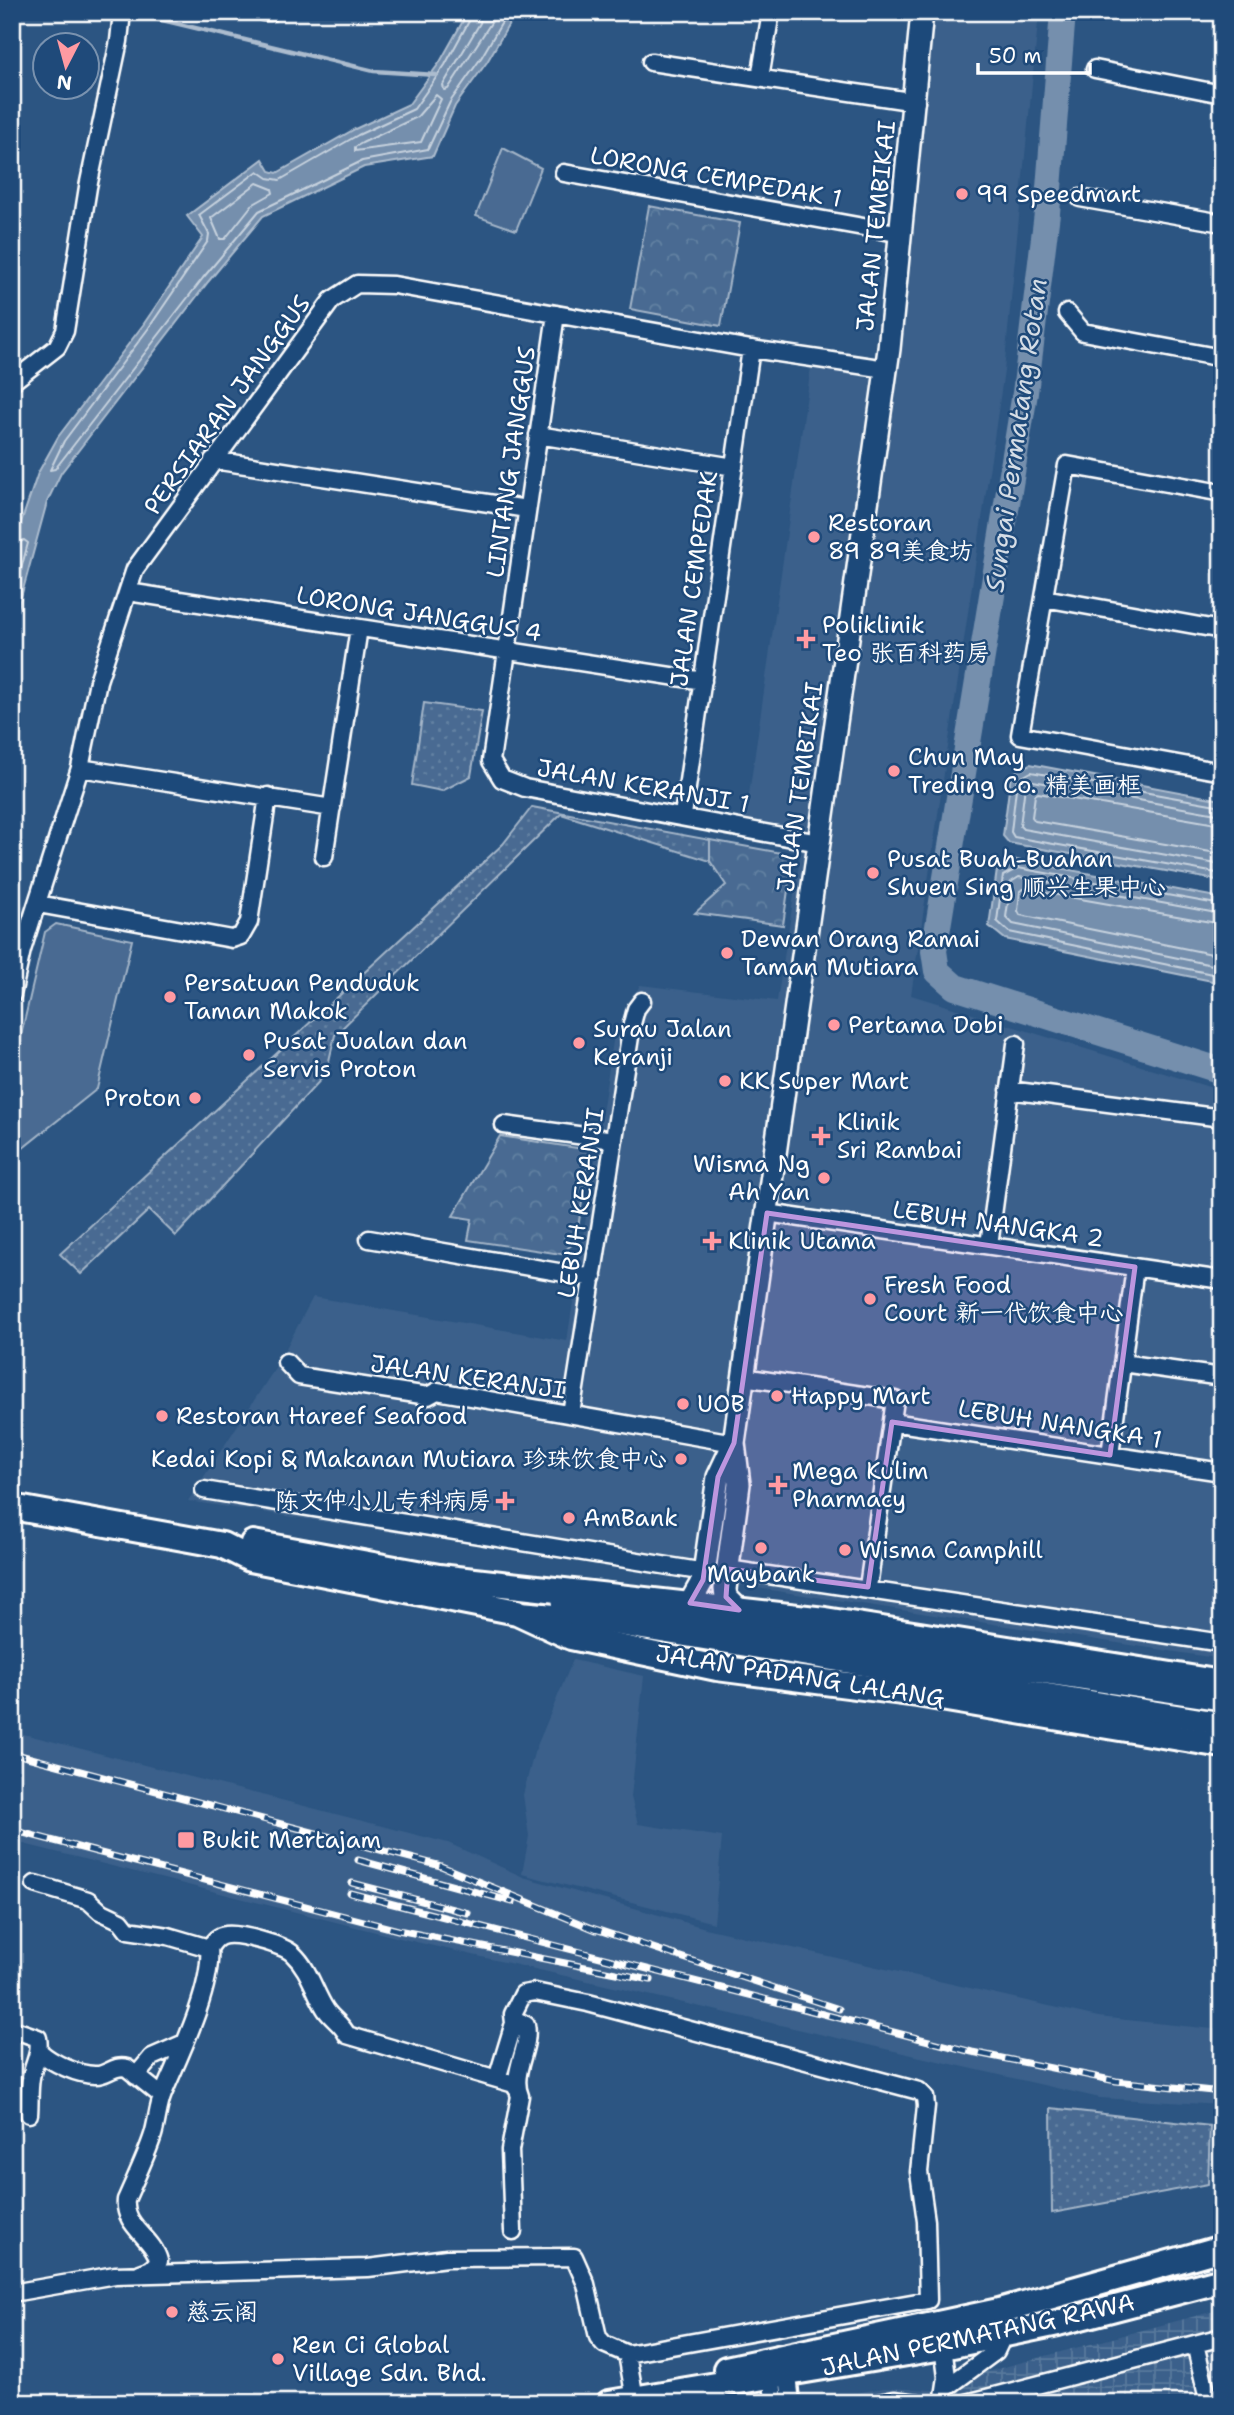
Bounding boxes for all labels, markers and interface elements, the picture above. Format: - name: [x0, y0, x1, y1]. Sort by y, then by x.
- north arrow: [32, 32, 102, 102]
- scale bar: [978, 32, 1090, 76]
- text: 50 m: [989, 42, 1042, 70]
- text: N: [55, 69, 73, 96]
- street label: JALAN TEMBIKAI: [849, 119, 903, 333]
- street label: LORONG CEMPEDAK 1: [588, 139, 844, 215]
- place label: 99 Speedmart: [976, 178, 1141, 210]
- marker: 99 Speedmart: [954, 186, 970, 202]
- water label: Sungai Permatang Rotan: [976, 276, 1055, 594]
- street label: PERSIARAN JANGGUS: [136, 289, 318, 521]
- street label: LINTANG JANGGUS: [479, 344, 543, 580]
- street label: JALAN CEMPEDAK: [663, 469, 725, 689]
- place label: Restoran 89 89美食坊: [828, 507, 973, 567]
- marker: Restoran 89 89美食坊: [806, 529, 822, 545]
- street label: LORONG JANGGUS 4: [294, 579, 544, 649]
- place label: Poliklinik Teo 张百科药房: [822, 609, 990, 669]
- marker: Poliklinik Teo 张百科药房: [796, 629, 816, 649]
- street label: JALAN TEMBIKAI: [769, 680, 831, 894]
- place label: Chun May Treding Co. 精美画框: [908, 741, 1141, 801]
- street label: JALAN KERANJI 1: [534, 752, 752, 820]
- marker: Chun May Treding Co. 精美画框: [886, 763, 902, 779]
- place label: Pusat Buah-Buahan Shuen Sing 顺兴生果中心: [887, 843, 1166, 903]
- marker: Pusat Buah-Buahan Shuen Sing 顺兴生果中心: [865, 865, 881, 881]
- place label: Dewan Orang Ramai Taman Mutiara: [741, 923, 980, 983]
- marker: Dewan Orang Ramai Taman Mutiara: [719, 945, 735, 961]
- place label: Persatuan Penduduk Taman Makok: [184, 967, 420, 1027]
- marker: Persatuan Penduduk Taman Makok: [162, 989, 178, 1005]
- place label: Pertama Dobi: [848, 1009, 1004, 1041]
- place label: Surau Jalan Keranji: [593, 1013, 732, 1073]
- marker: Pertama Dobi: [826, 1017, 842, 1033]
- place label: Pusat Jualan dan Servis Proton: [263, 1025, 467, 1085]
- marker: Surau Jalan Keranji: [571, 1035, 587, 1051]
- marker: Pusat Jualan dan Servis Proton: [241, 1047, 257, 1063]
- place label: KK Super Mart: [739, 1065, 909, 1097]
- marker: KK Super Mart: [717, 1073, 733, 1089]
- place label: Proton: [104, 1082, 181, 1114]
- marker: Proton: [187, 1090, 203, 1106]
- street label: LEBUH KERANJI: [550, 1106, 612, 1300]
- place label: Klinik Sri Rambai: [837, 1106, 962, 1166]
- marker: Klinik Sri Rambai: [811, 1126, 831, 1146]
- place label: Wisma Ng Ah Yan: [693, 1148, 810, 1208]
- marker: Wisma Ng Ah Yan: [816, 1170, 832, 1186]
- street label: LEBUH NANGKA 2: [890, 1193, 1106, 1255]
- place label: Klinik Utama: [728, 1225, 876, 1257]
- marker: Klinik Utama: [702, 1231, 722, 1251]
- place label: Fresh Food Court 新一代饮食中心: [884, 1269, 1124, 1329]
- marker: Fresh Food Court 新一代饮食中心: [862, 1291, 878, 1307]
- street label: JALAN KERANJI: [368, 1347, 568, 1407]
- place label: Happy Mart: [791, 1380, 931, 1412]
- place label: UOB: [697, 1388, 745, 1420]
- marker: Happy Mart: [769, 1388, 785, 1404]
- street label: LEBUH NANGKA 1: [956, 1392, 1164, 1456]
- marker: UOB: [675, 1396, 691, 1412]
- place label: Restoran Hareef Seafood: [176, 1400, 467, 1432]
- marker: Restoran Hareef Seafood: [154, 1408, 170, 1424]
- place label: Kedai Kopi & Makanan Mutiara 珍珠饮食中心: [151, 1443, 667, 1475]
- marker: Kedai Kopi & Makanan Mutiara 珍珠饮食中心: [673, 1451, 689, 1467]
- place label: Mega Kulim Pharmacy: [792, 1455, 928, 1515]
- marker: Mega Kulim Pharmacy: [770, 1477, 786, 1493]
- place label: 陈文仲小儿专科病房: [275, 1485, 491, 1517]
- marker: 陈文仲小儿专科病房: [497, 1493, 513, 1509]
- place label: AmBank: [583, 1502, 678, 1534]
- marker: AmBank: [561, 1510, 577, 1526]
- place label: Wisma Camphill: [859, 1534, 1043, 1566]
- marker: Maybank: [753, 1540, 769, 1556]
- marker: Wisma Camphill: [837, 1542, 853, 1558]
- place label: Maybank: [707, 1558, 815, 1590]
- street label: JALAN PADANG LALANG: [653, 1637, 947, 1715]
- place label: Bukit Mertajam: [202, 1824, 381, 1856]
- marker: Bukit Mertajam: [176, 1830, 196, 1850]
- street label: JALAN PERMATANG RAWA: [819, 2286, 1137, 2384]
- place label: 慈云阁: [186, 2296, 258, 2328]
- marker: 慈云阁: [164, 2304, 180, 2320]
- place label: Ren Ci Global Village Sdn. Bhd.: [292, 2329, 487, 2389]
- marker: Ren Ci Global Village Sdn. Bhd.: [270, 2351, 286, 2367]

